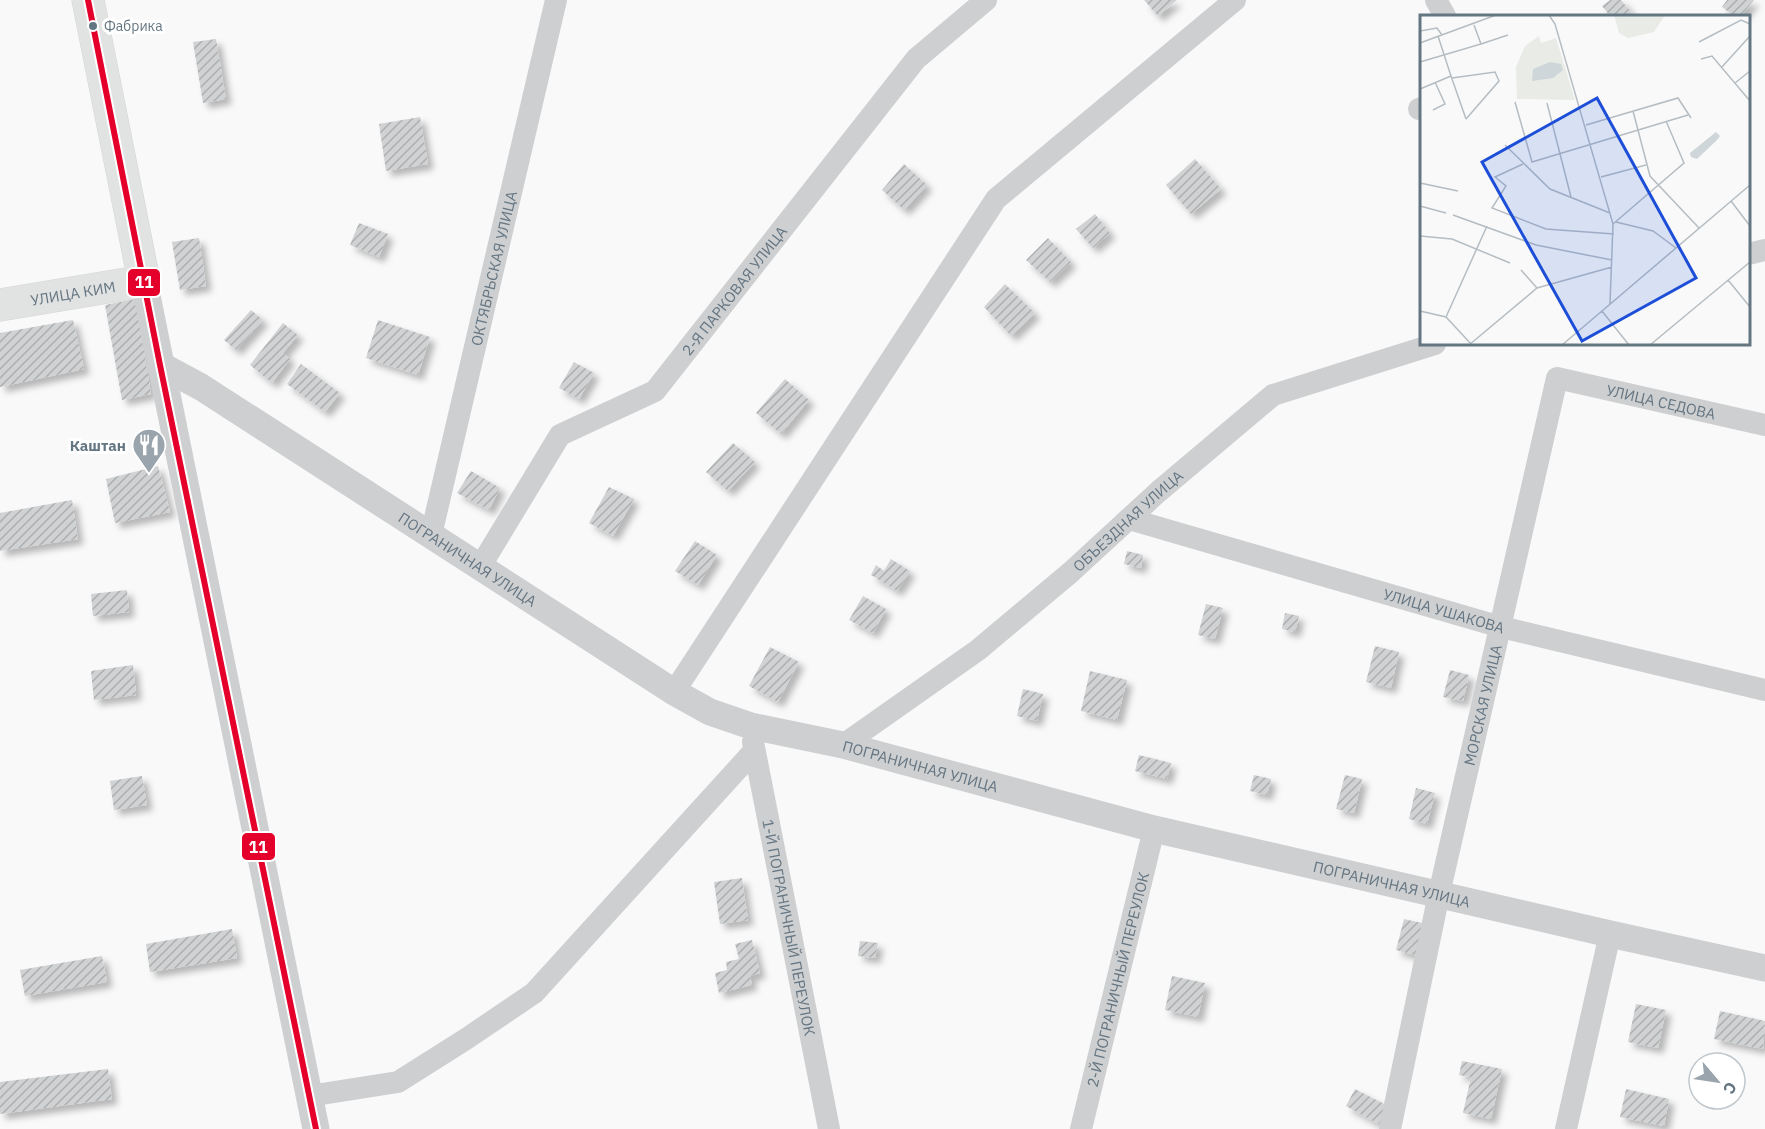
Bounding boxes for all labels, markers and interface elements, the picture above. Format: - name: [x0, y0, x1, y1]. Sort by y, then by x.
- inset map: [1420, 15, 1750, 345]
- place label: Фабрика: [104, 17, 163, 35]
- marker: Фабрика: [87, 20, 99, 32]
- street label: ОКТЯБРЬСКАЯ УЛИЦА: [466, 188, 521, 348]
- street label: 2-Я ПАРКОВАЯ УЛИЦА: [677, 222, 791, 359]
- line badge: 11: [127, 268, 161, 297]
- text: 11: [134, 272, 154, 292]
- street label: УЛИЦА КИМ: [29, 276, 117, 309]
- street label: УЛИЦА СЕДОВА: [1604, 380, 1718, 423]
- restaurant icon: Каштан: [131, 427, 167, 474]
- place label: Каштан: [70, 436, 126, 455]
- street label: ОБЪЕЗДНАЯ УЛИЦА: [1069, 466, 1187, 575]
- street label: ПОГРАНИЧНАЯ УЛИЦА: [395, 508, 541, 611]
- street label: УЛИЦА УШАКОВА: [1381, 584, 1507, 637]
- street label: МОРСКАЯ УЛИЦА: [1459, 642, 1505, 767]
- street label: ПОГРАНИЧНАЯ УЛИЦА: [840, 736, 1001, 796]
- street label: 1-Й ПОГРАНИЧНЫЙ ПЕРЕУЛОК: [759, 817, 820, 1038]
- line badge: 11: [241, 832, 276, 861]
- text: 11: [248, 837, 268, 857]
- street label: ПОГРАНИЧНАЯ УЛИЦА: [1312, 857, 1473, 911]
- street label: 2-Й ПОГРАНИЧНЫЙ ПЕРЕУЛОК: [1082, 870, 1153, 1089]
- north arrow: [1687, 1051, 1747, 1111]
- text: С: [1719, 1079, 1741, 1098]

